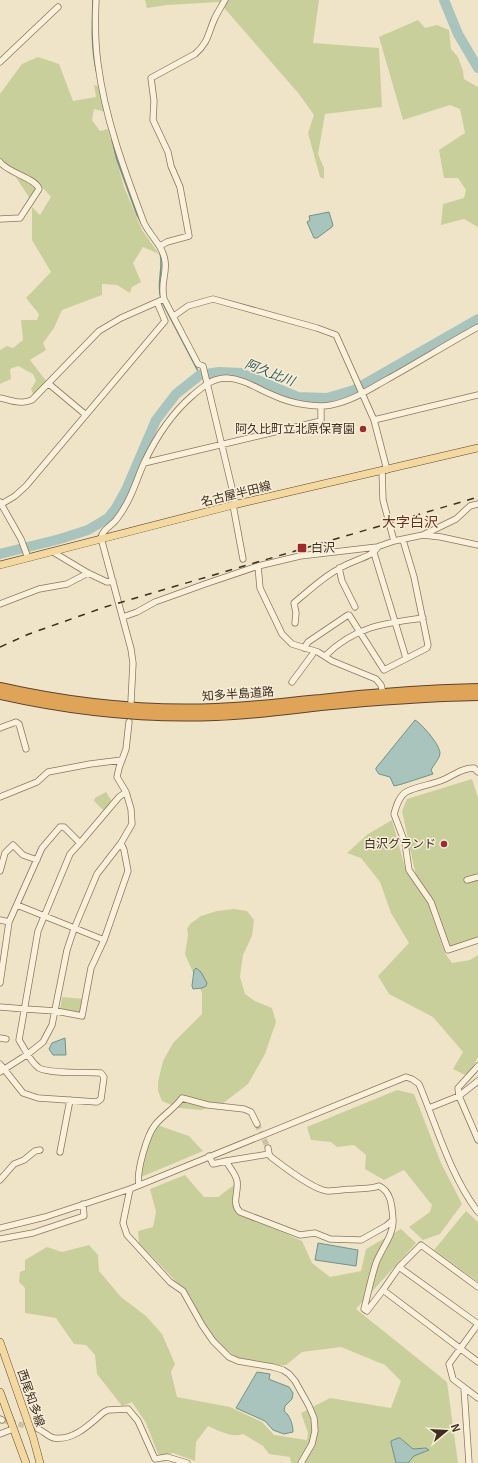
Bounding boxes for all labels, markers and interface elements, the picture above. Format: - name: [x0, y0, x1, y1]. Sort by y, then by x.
- water label: 阿久比川: [242, 353, 300, 390]
- place label: 阿久比町立北原保育園: [235, 419, 355, 436]
- marker: 阿久比町立北原保育園: [358, 424, 368, 434]
- street label: 名古屋半田線: [199, 476, 273, 510]
- district label: 大字白沢: [382, 511, 438, 531]
- place label: 白沢: [311, 538, 335, 555]
- marker: 白沢: [296, 542, 308, 554]
- street label: 知多半島道路: [201, 682, 274, 703]
- place label: 白沢グランド: [364, 834, 436, 851]
- marker: 白沢グランド: [439, 839, 449, 849]
- street label: 西尾知多線: [15, 1366, 50, 1429]
- north arrow: [426, 1411, 466, 1451]
- text: N: [448, 1421, 465, 1434]

